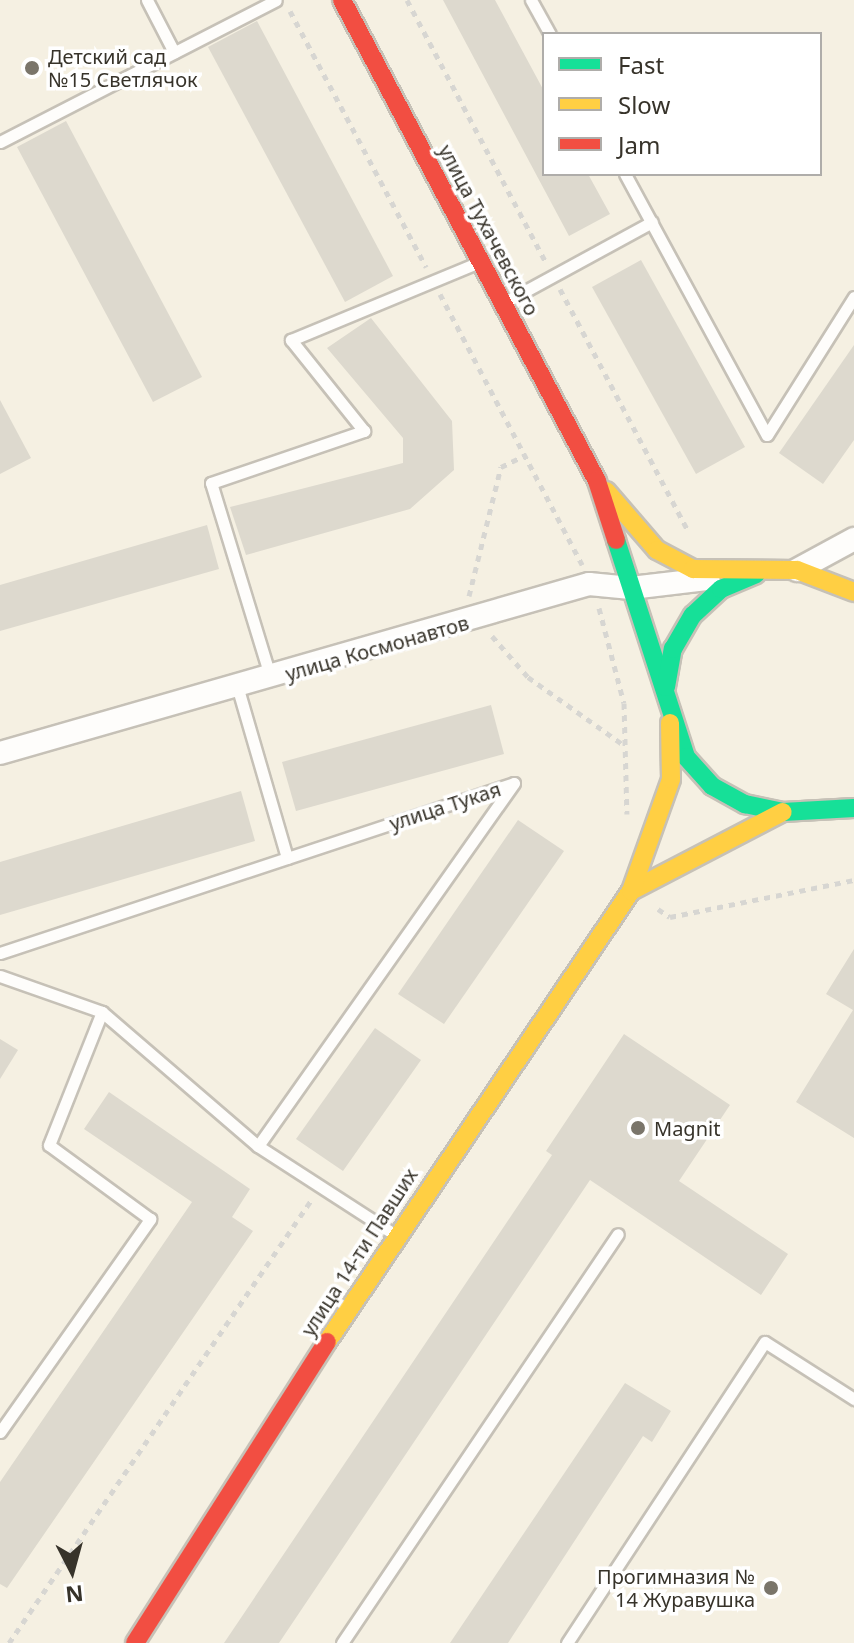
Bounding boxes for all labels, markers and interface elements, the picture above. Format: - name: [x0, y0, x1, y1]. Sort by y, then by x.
- legend: [542, 32, 822, 176]
- place label: Детский сад №15 Светлячок: [48, 44, 198, 91]
- text: Fast: [618, 48, 664, 81]
- marker: Детский сад №15 Светлячок: [23, 59, 41, 77]
- text: Slow: [618, 88, 670, 121]
- text: Jam: [618, 128, 660, 161]
- street label: улица Тухачевского: [434, 140, 544, 320]
- street label: улица Космонавтов: [283, 610, 471, 686]
- street label: улица Тукая: [386, 777, 504, 835]
- place label: Magnit: [654, 1116, 720, 1140]
- marker: Magnit: [629, 1119, 647, 1137]
- street label: улица 14-ти Павших: [296, 1164, 422, 1340]
- north arrow: [32, 1531, 112, 1611]
- place label: Прогимназия № 14 Журавушка: [597, 1564, 755, 1611]
- text: N: [64, 1579, 85, 1611]
- marker: Прогимназия № 14 Журавушка: [762, 1579, 780, 1597]

